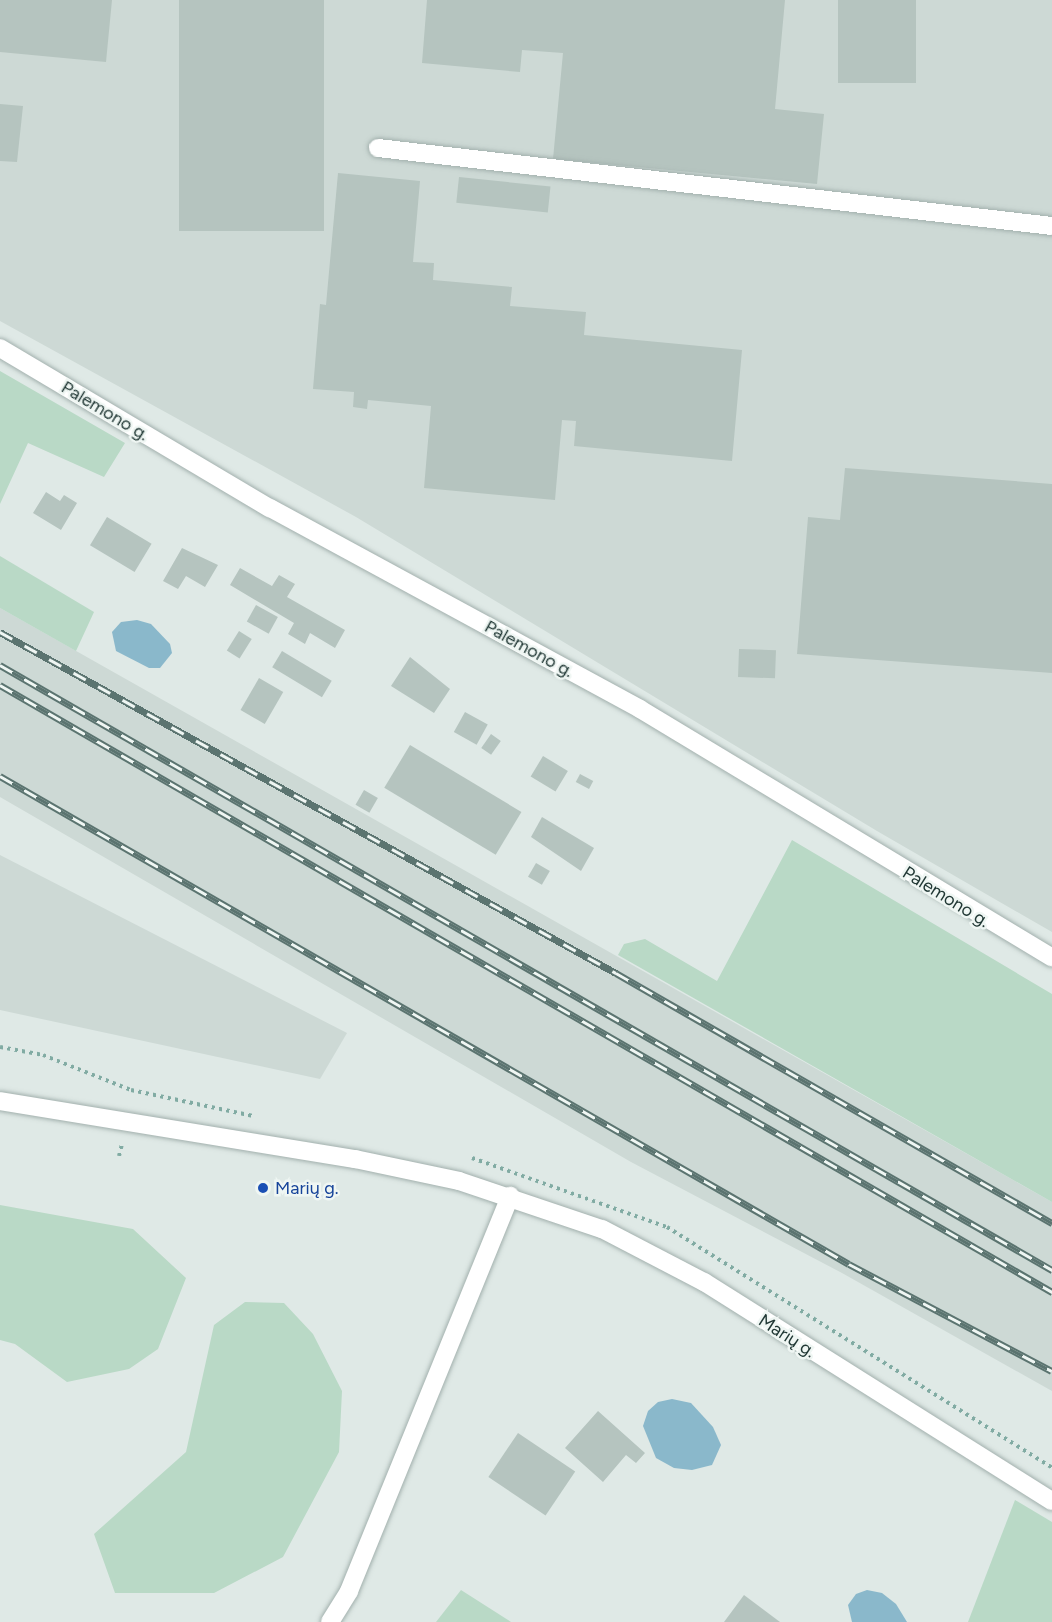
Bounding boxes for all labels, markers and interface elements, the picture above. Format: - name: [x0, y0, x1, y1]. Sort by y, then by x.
- street label: Palemono g.: [57, 376, 153, 446]
- street label: Palemono g.: [481, 616, 577, 682]
- street label: Palemono g.: [899, 862, 993, 932]
- place label: Marių g.: [275, 1177, 338, 1199]
- marker: Marių g.: [256, 1181, 270, 1195]
- street label: Marių g.: [755, 1310, 819, 1362]

